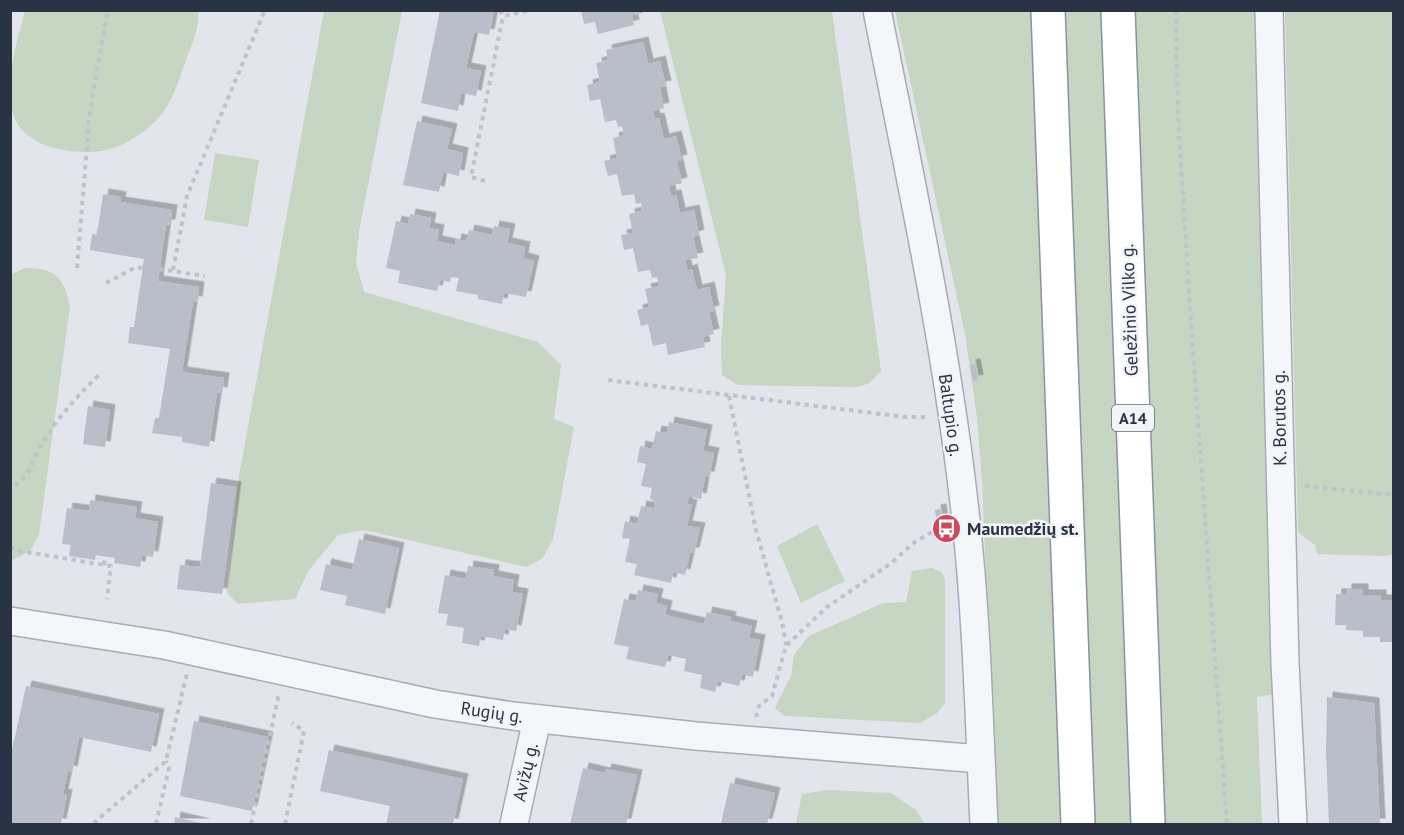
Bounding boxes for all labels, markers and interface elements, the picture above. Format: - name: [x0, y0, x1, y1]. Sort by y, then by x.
- street label: Geležinio Vilko g.: [1115, 243, 1143, 377]
- street label: K. Borutos g.: [1267, 370, 1291, 466]
- street label: Baltupio g.: [934, 372, 968, 458]
- road number: A14: [1112, 405, 1154, 431]
- bus stop icon: Maumedžių st.: [930, 512, 962, 544]
- place label: Maumedžių st.: [967, 517, 1079, 540]
- street label: Rugių g.: [459, 696, 525, 728]
- street label: Avižų g.: [507, 740, 543, 804]

